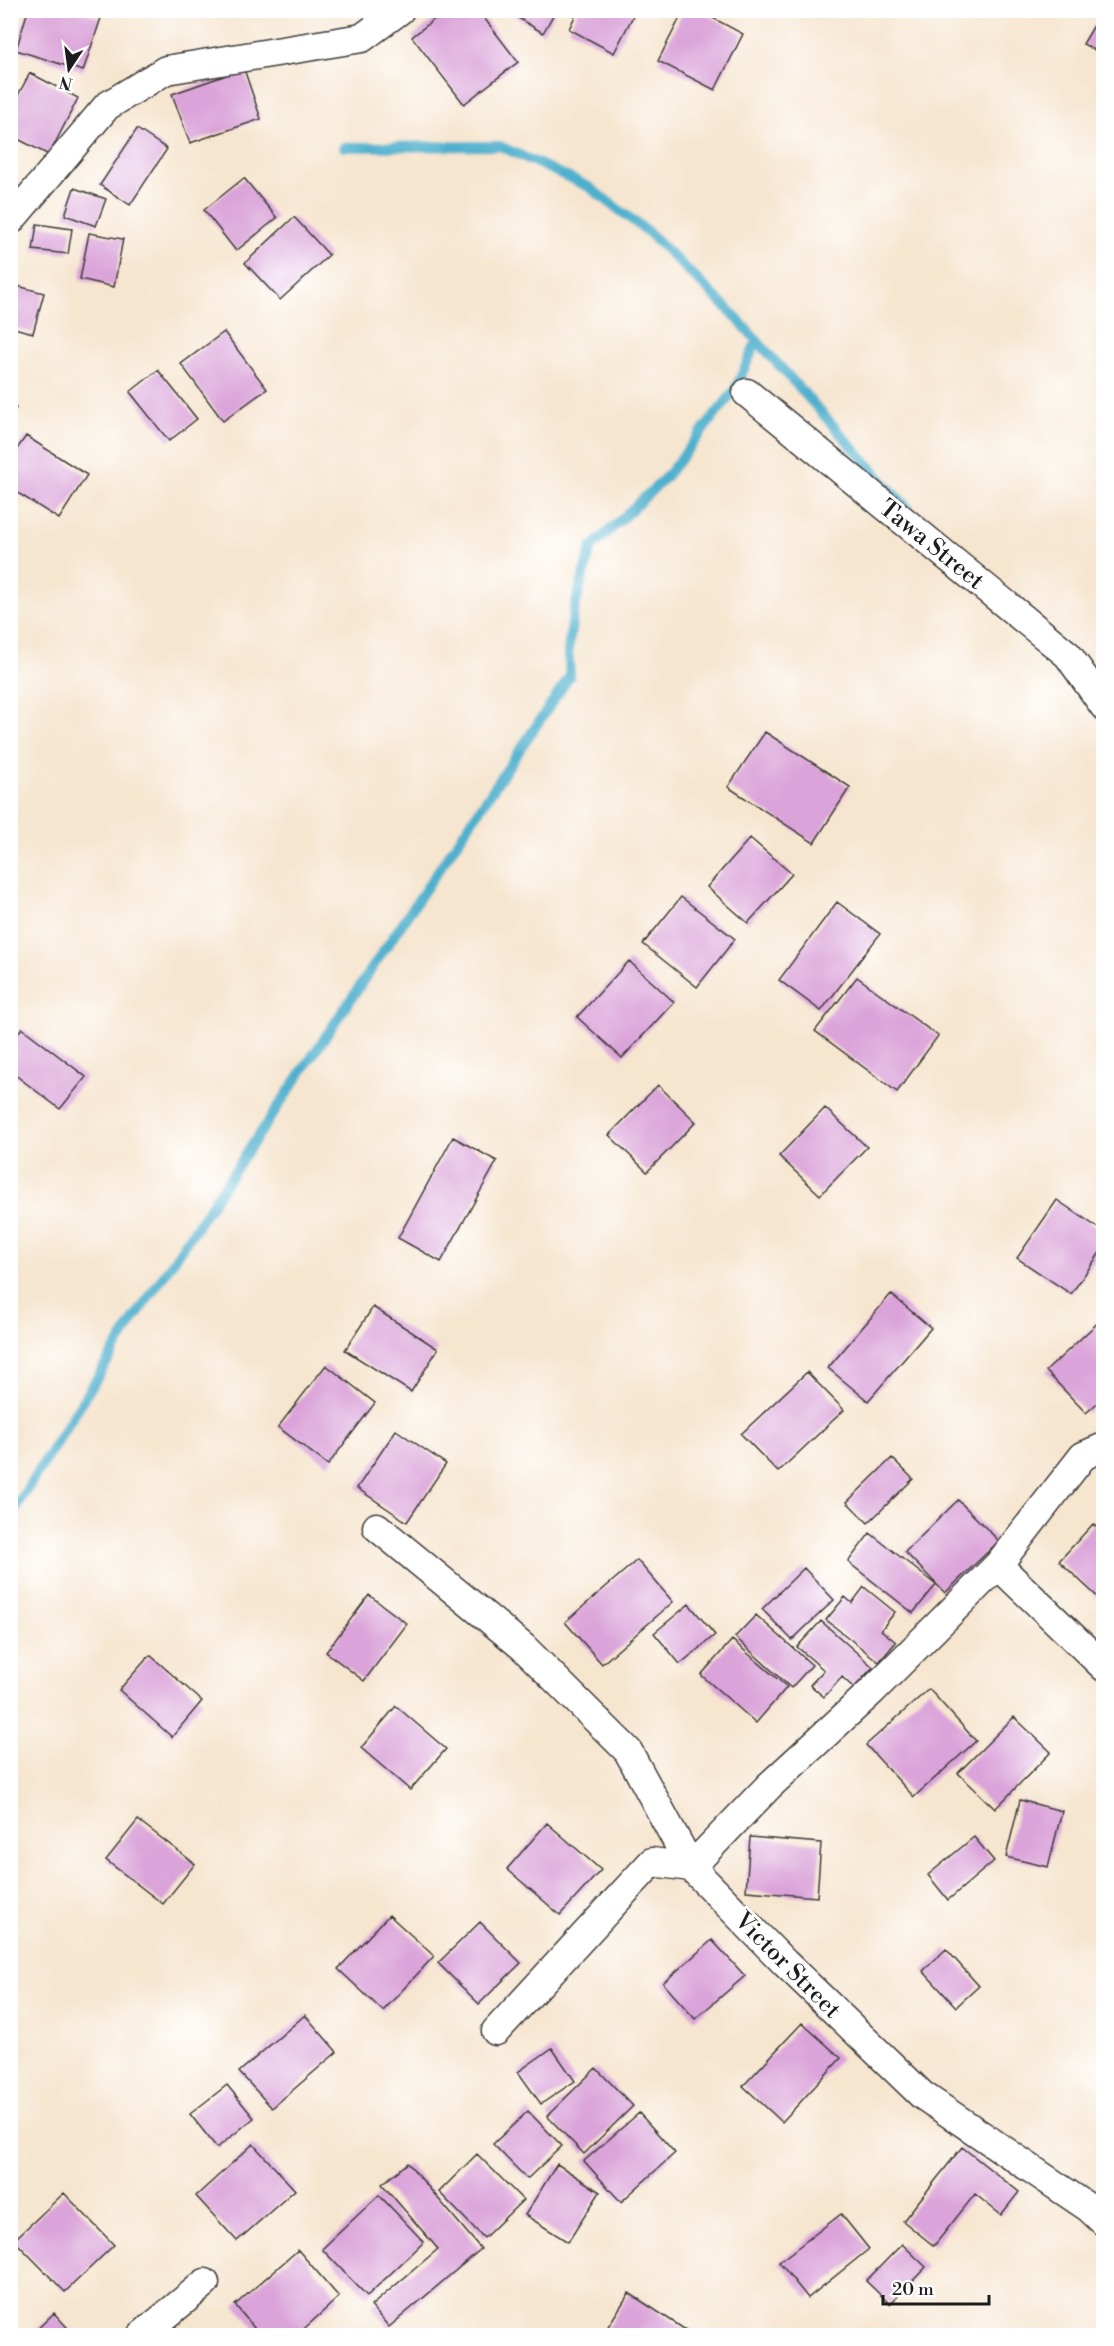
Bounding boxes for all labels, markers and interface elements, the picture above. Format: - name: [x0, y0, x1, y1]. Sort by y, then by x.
- north arrow: [39, 39, 99, 99]
- text: N: [57, 71, 74, 94]
- street label: Tawa Street: [873, 493, 990, 597]
- street label: Victor Street: [727, 1906, 847, 2025]
- scale bar: [883, 2268, 990, 2306]
- text: 20 m: [892, 2278, 934, 2301]

